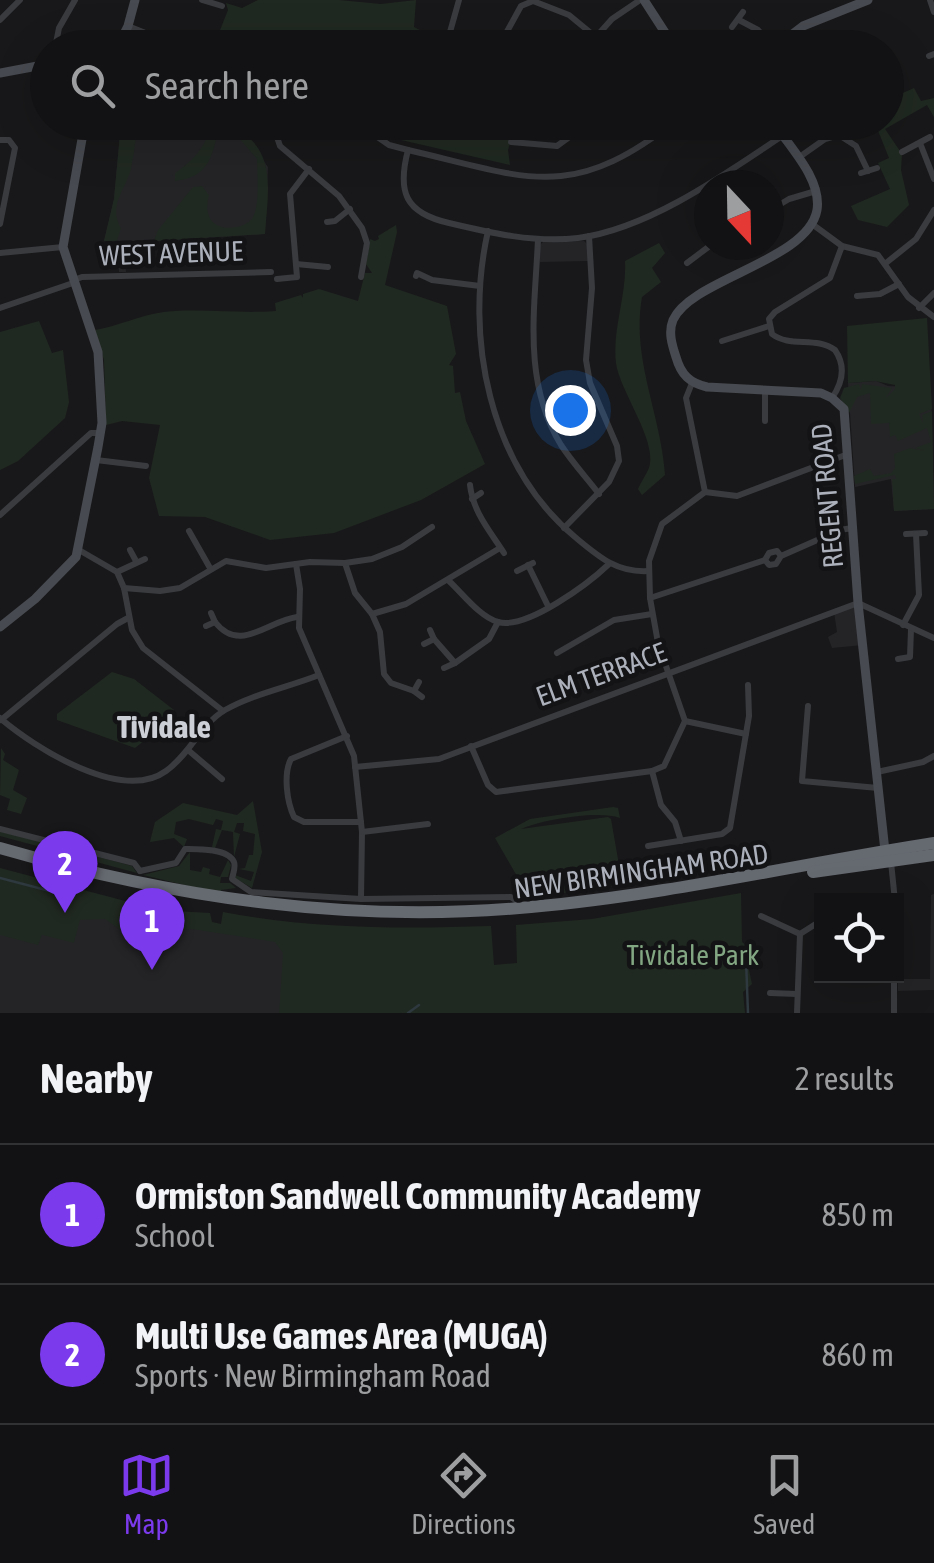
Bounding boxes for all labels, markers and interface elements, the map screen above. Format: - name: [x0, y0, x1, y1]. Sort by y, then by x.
- search box: [30, 30, 904, 140]
- icon: search: [65, 58, 120, 113]
- text: Search here: [145, 64, 309, 107]
- north arrow: [694, 170, 784, 260]
- street label: WEST AVENUE: [99, 234, 244, 272]
- your location: [545, 385, 596, 436]
- street label: REGENT ROAD: [805, 422, 849, 570]
- street label: ELM TERRACE: [532, 636, 670, 712]
- district label: Tividale: [117, 708, 211, 745]
- pin: 2: [32, 830, 98, 913]
- street label: NEW BIRMINGHAM ROAD: [512, 837, 770, 905]
- pin: 1: [120, 888, 184, 970]
- map controls: [814, 893, 904, 983]
- button: locate: [814, 893, 904, 983]
- park label: Tividale Park: [627, 939, 759, 971]
- text: Nearby: [40, 1054, 153, 1102]
- text: 2 results: [795, 1060, 894, 1097]
- text: Ormiston Sandwell Community Academy: [135, 1174, 701, 1217]
- text: 1: [65, 1196, 80, 1233]
- text: 850 m: [821, 1196, 894, 1233]
- text: School: [135, 1217, 214, 1254]
- text: Multi Use Games Area (MUGA): [135, 1314, 548, 1357]
- text: 2: [65, 1336, 80, 1373]
- text: 860 m: [821, 1336, 894, 1373]
- text: Sports · New Birmingham Road: [135, 1357, 491, 1394]
- tab: Map: [119, 1448, 174, 1540]
- tab: Directions: [411, 1448, 516, 1540]
- tab: Saved: [753, 1448, 815, 1540]

